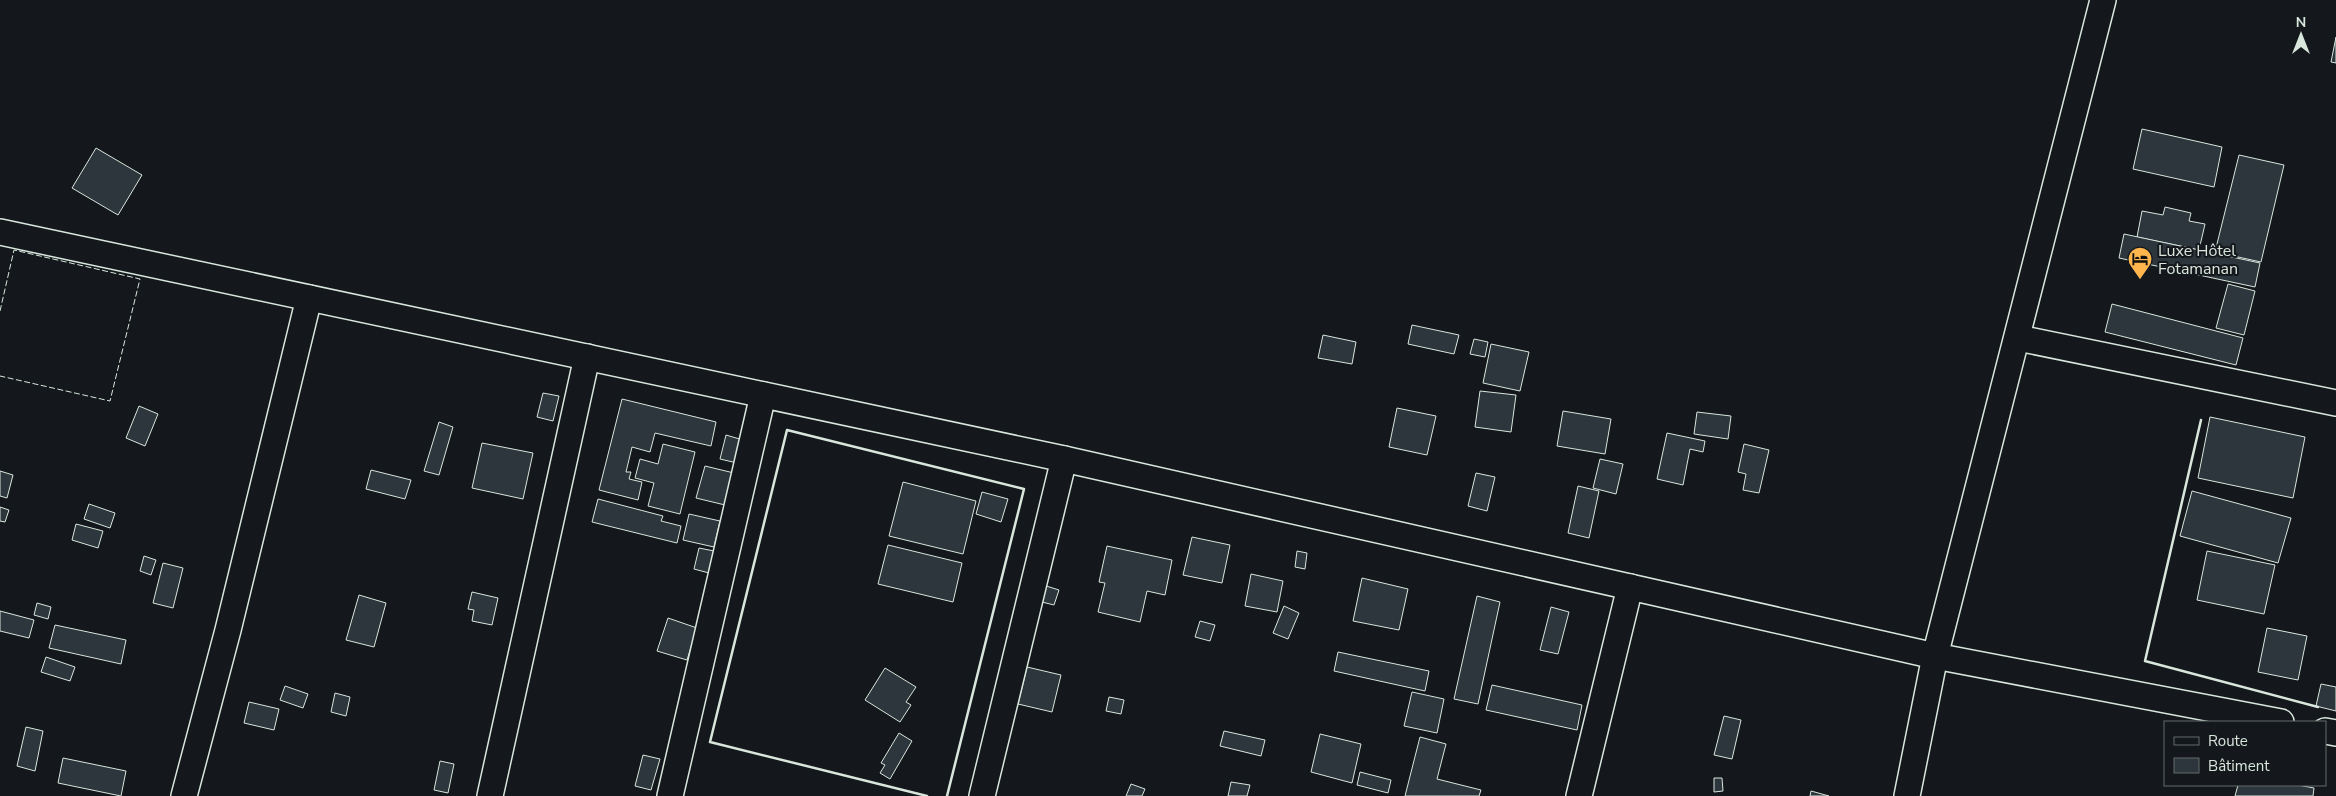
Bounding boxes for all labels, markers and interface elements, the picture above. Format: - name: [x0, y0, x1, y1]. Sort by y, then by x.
- north arrow: [2276, 10, 2326, 60]
- text: N: [2296, 13, 2306, 32]
- place label: Luxe Hôtel Fotamanan: [2158, 240, 2238, 280]
- hotel icon: Luxe Hôtel Fotamanan: [2127, 246, 2153, 280]
- legend: [2164, 721, 2326, 786]
- text: Route: [2208, 731, 2248, 751]
- text: Bâtiment: [2208, 756, 2270, 776]

